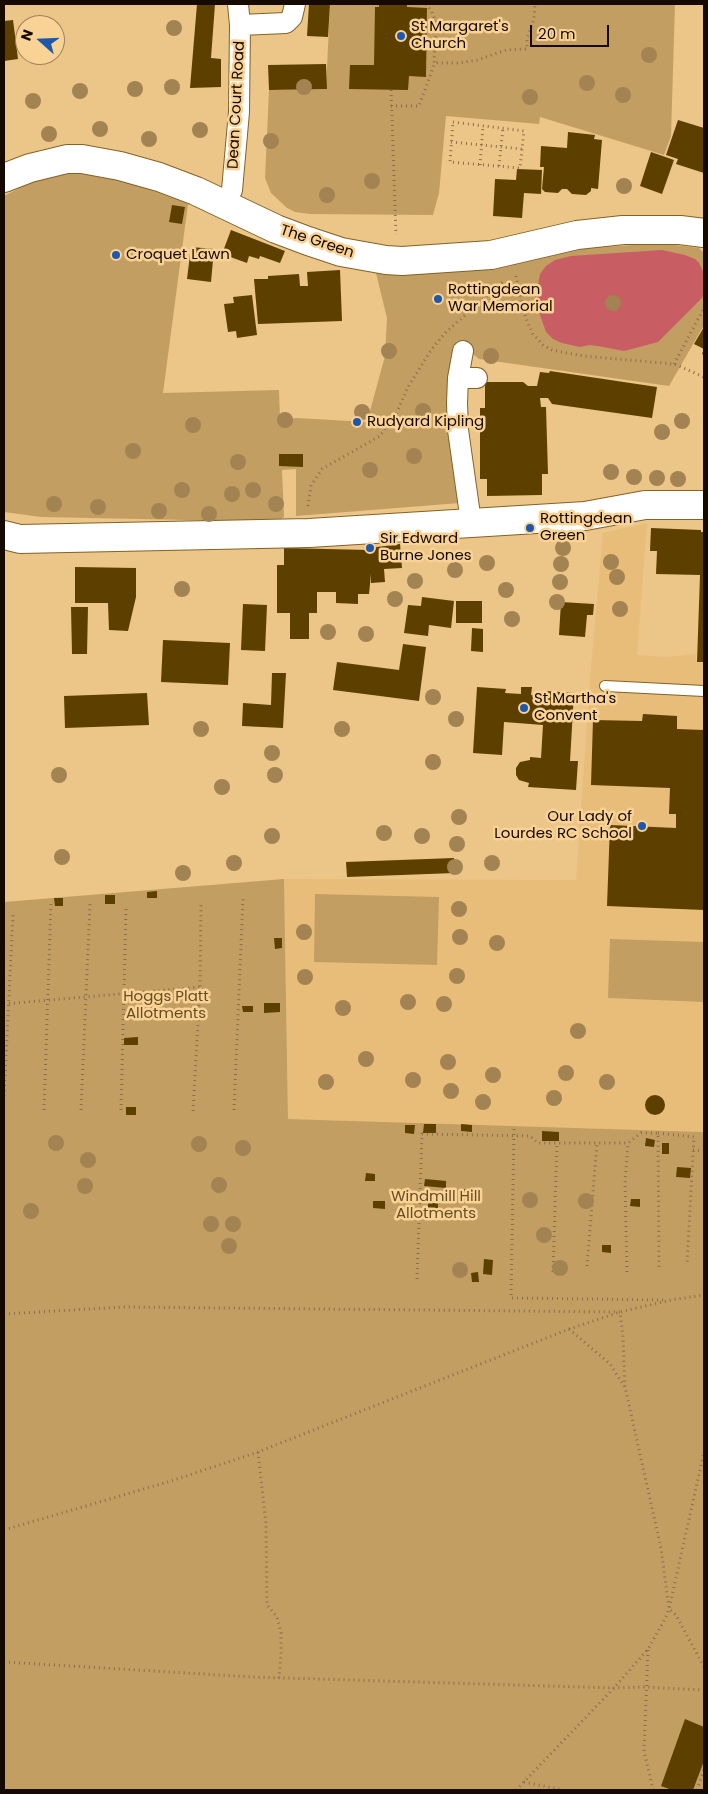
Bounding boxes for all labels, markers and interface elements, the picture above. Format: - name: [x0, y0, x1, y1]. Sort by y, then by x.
- north arrow: [15, 15, 65, 65]
- scale bar: [533, 15, 612, 47]
- place label: St Margaret's Church: [411, 18, 509, 53]
- text: 20 m: [538, 23, 576, 44]
- text: N: [16, 27, 38, 44]
- marker: St Margaret's Church: [395, 30, 407, 42]
- street label: Dean Court Road: [225, 40, 249, 170]
- street label: The Green: [278, 222, 356, 262]
- place label: Croquet Lawn: [126, 246, 230, 264]
- marker: Croquet Lawn: [110, 249, 122, 261]
- place label: Rottingdean War Memorial: [448, 281, 553, 316]
- marker: Rottingdean War Memorial: [432, 293, 444, 305]
- place label: Rudyard Kipling: [367, 413, 484, 431]
- marker: Rudyard Kipling: [351, 416, 363, 428]
- place label: Rottingdean Green: [540, 510, 632, 545]
- marker: Rottingdean Green: [524, 522, 536, 534]
- place label: Sir Edward Burne Jones: [380, 530, 472, 565]
- marker: Sir Edward Burne Jones: [364, 542, 376, 554]
- place label: St Martha's Convent: [534, 690, 616, 725]
- marker: St Martha's Convent: [518, 702, 530, 714]
- place label: Our Lady of Lourdes RC School: [494, 808, 632, 843]
- marker: Our Lady of Lourdes RC School: [636, 820, 648, 832]
- park label: Hoggs Platt Allotments: [123, 988, 209, 1023]
- park label: Windmill Hill Allotments: [391, 1188, 481, 1223]

